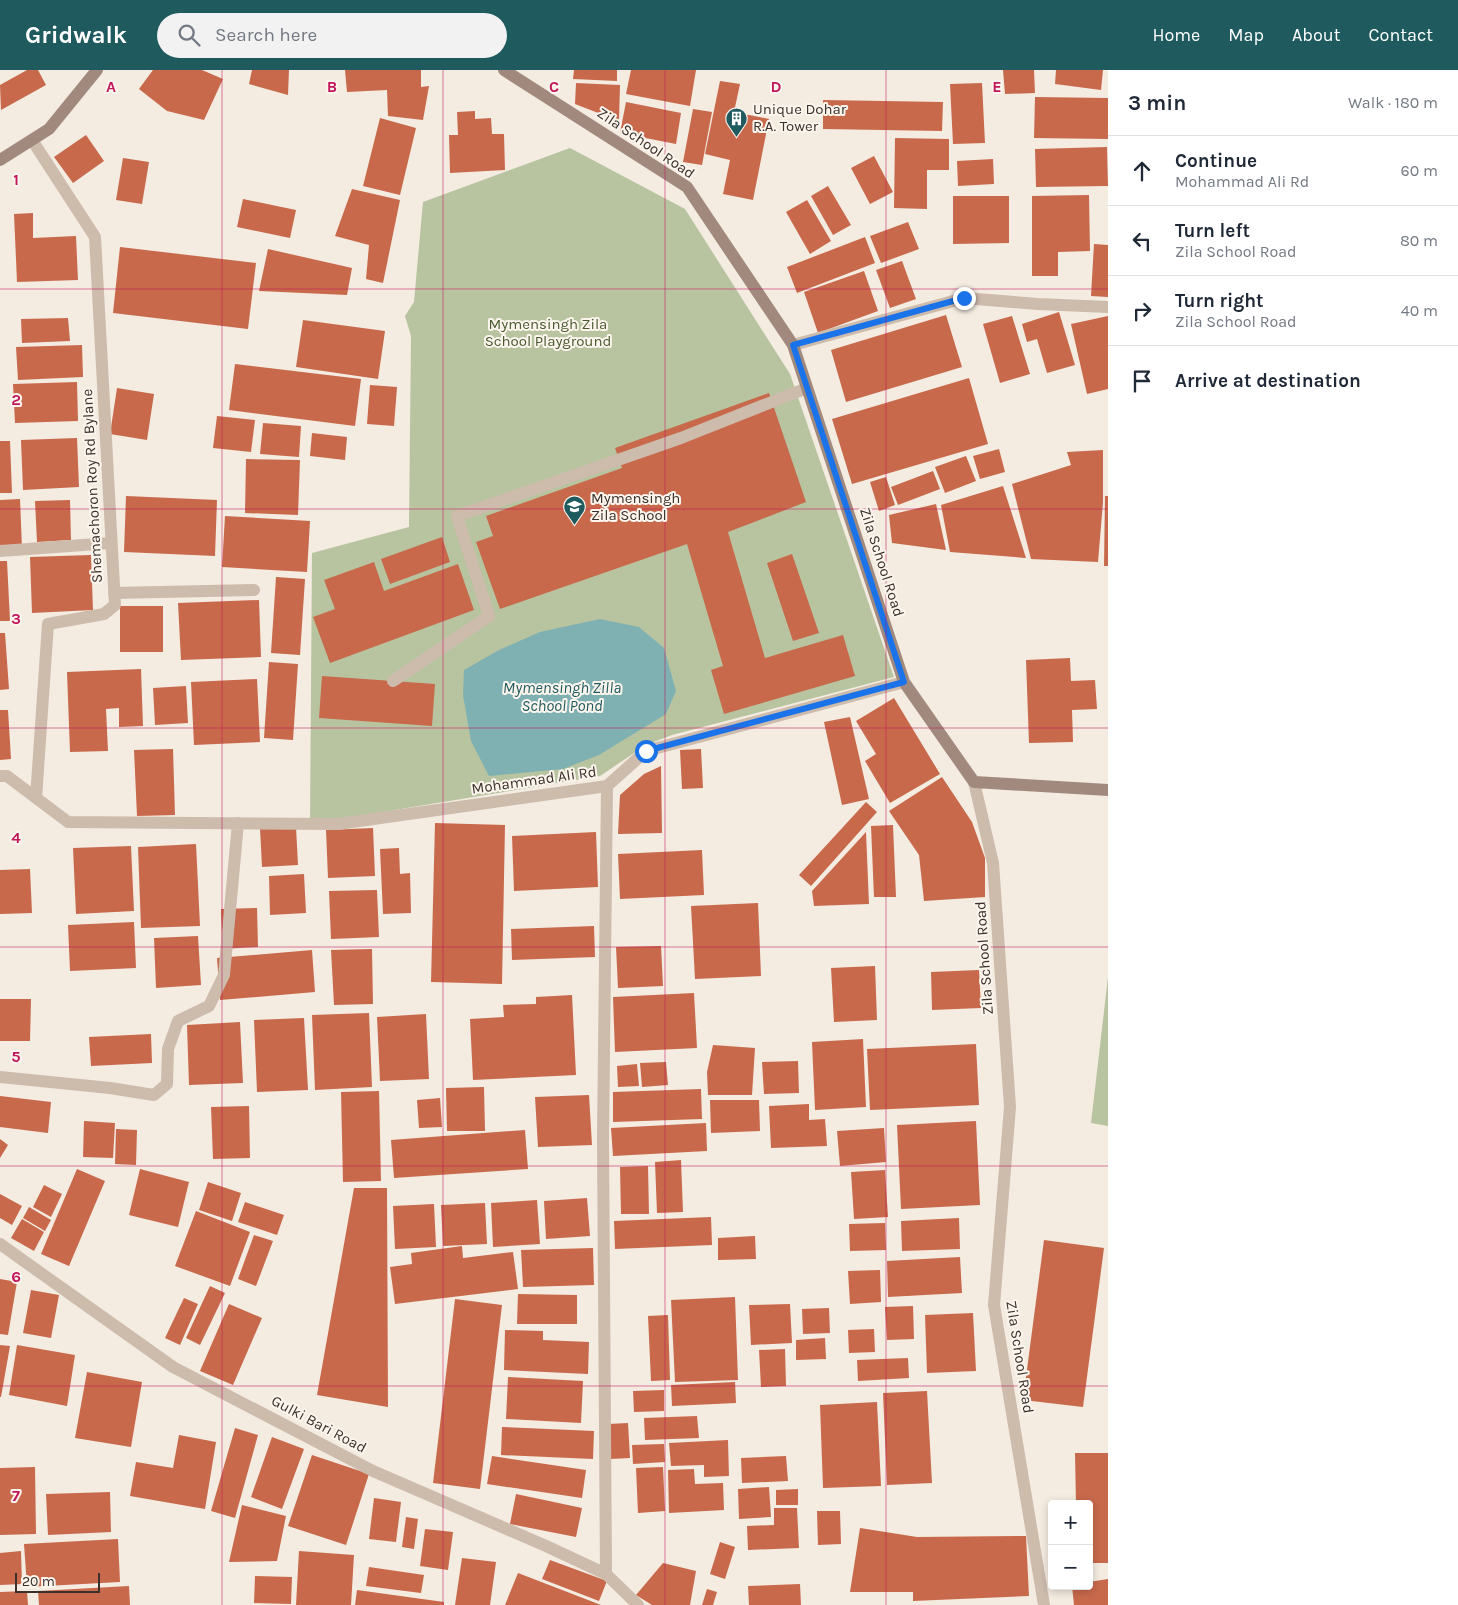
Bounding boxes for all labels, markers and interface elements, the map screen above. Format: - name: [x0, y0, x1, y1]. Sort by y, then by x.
- search box: [157, 13, 507, 58]
- text: Gridwalk: [25, 21, 127, 49]
- icon: search: [175, 21, 203, 49]
- text: Search here: [215, 24, 317, 46]
- text: Home: [1152, 24, 1200, 46]
- text: Map: [1228, 24, 1264, 46]
- text: About: [1292, 24, 1341, 46]
- text: Contact: [1369, 24, 1433, 46]
- text: A: [106, 77, 116, 96]
- text: B: [327, 77, 337, 96]
- text: C: [549, 77, 559, 96]
- text: D: [771, 77, 782, 96]
- text: E: [992, 77, 1002, 96]
- text: 3 min: [1128, 91, 1186, 115]
- text: Walk · 180 m: [1348, 93, 1438, 112]
- place label: Unique Dohar R.A. Tower: [753, 100, 847, 135]
- street label: Zila School Road: [594, 104, 698, 182]
- building icon: Unique Dohar R.A. Tower: [725, 106, 749, 137]
- text: Continue: [1175, 150, 1257, 172]
- icon: ahead: [1128, 157, 1156, 185]
- text: 60 m: [1401, 161, 1438, 180]
- text: 1: [13, 170, 19, 189]
- text: Mohammad Ali Rd: [1175, 172, 1309, 191]
- text: Turn left: [1175, 220, 1250, 242]
- icon: left: [1128, 227, 1156, 255]
- text: 80 m: [1400, 231, 1438, 250]
- text: Zila School Road: [1175, 242, 1297, 261]
- route end: [953, 287, 976, 310]
- text: Turn right: [1175, 290, 1264, 312]
- icon: right: [1128, 297, 1156, 325]
- text: 40 m: [1401, 301, 1438, 320]
- text: Zila School Road: [1175, 312, 1297, 331]
- park label: Mymensingh Zila School Playground: [485, 315, 611, 350]
- icon: arrive: [1128, 367, 1156, 395]
- text: Arrive at destination: [1175, 370, 1361, 392]
- street label: Shemachoron Roy Rd Bylane: [78, 388, 106, 584]
- text: 2: [11, 390, 21, 409]
- place label: Mymensingh Zila School: [591, 489, 680, 524]
- school or university icon: Mymensingh Zila School: [563, 495, 587, 526]
- street label: Zila School Road: [856, 505, 908, 619]
- text: 3: [11, 609, 21, 628]
- water label: Mymensingh Zilla School Pond: [503, 678, 621, 715]
- route start: [635, 740, 658, 763]
- street label: Mohammad Ali Rd: [470, 762, 598, 798]
- text: 4: [11, 828, 21, 847]
- street label: Zila School Road: [971, 901, 997, 1015]
- text: 5: [11, 1047, 21, 1066]
- text: 6: [11, 1267, 21, 1286]
- street label: Zila School Road: [1002, 1299, 1038, 1415]
- street label: Gulki Bari Road: [268, 1391, 370, 1457]
- text: 7: [12, 1486, 20, 1505]
- map controls: [1048, 1500, 1093, 1590]
- button: +: [1048, 1500, 1093, 1545]
- button: −: [1048, 1545, 1093, 1590]
- scale bar: [15, 1570, 100, 1593]
- text: 20 m: [22, 1573, 55, 1590]

